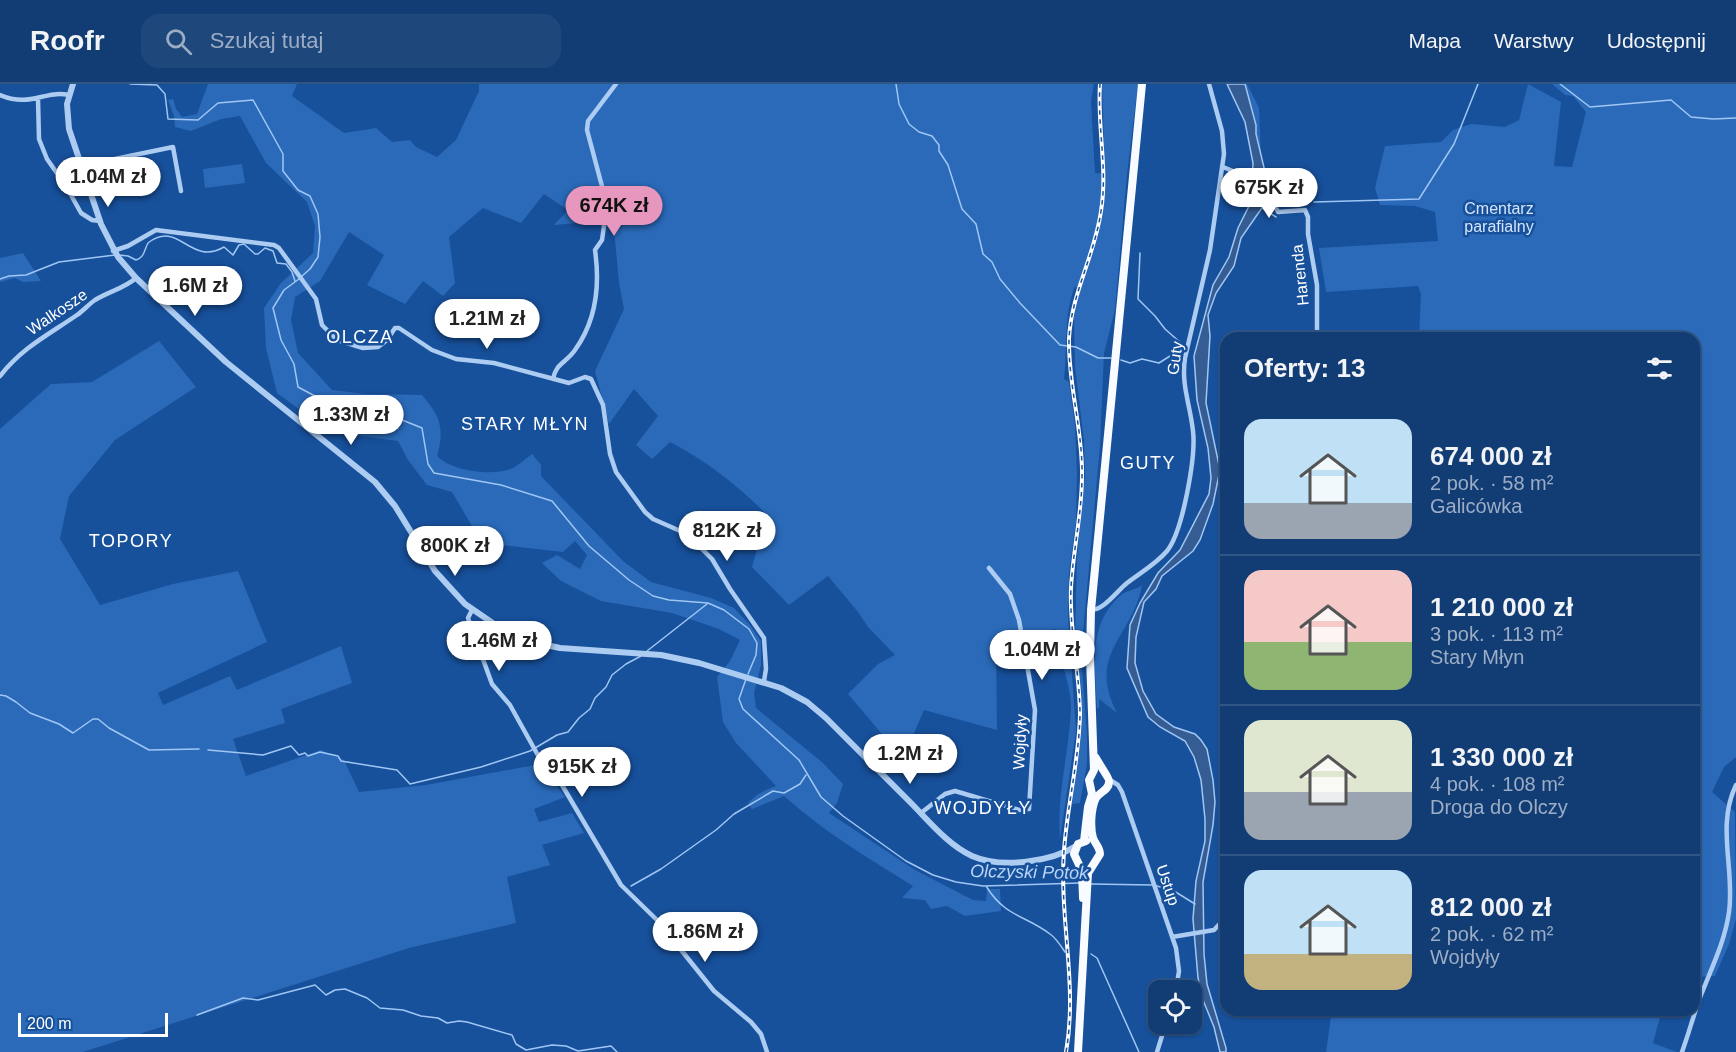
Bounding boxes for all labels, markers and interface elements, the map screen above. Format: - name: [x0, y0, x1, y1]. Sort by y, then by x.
- search box: [141, 14, 561, 68]
- text: Roofr: [30, 25, 105, 56]
- icon: search: [162, 25, 195, 58]
- text: Szukaj tutaj: [210, 28, 323, 53]
- text: Mapa: [1409, 29, 1461, 52]
- text: Warstwy: [1494, 29, 1574, 52]
- text: Udostępnij: [1607, 29, 1706, 52]
- pin: 1.04M zł: [46, 157, 170, 208]
- text: 1.04M zł: [70, 165, 146, 187]
- pin: 675K zł: [1214, 168, 1324, 219]
- text: 675K zł: [1235, 176, 1303, 198]
- pin: 674K zł: [559, 186, 669, 237]
- text: 674K zł: [580, 194, 648, 216]
- park label: Cmentarz parafialny: [1464, 200, 1534, 235]
- street label: Harenda: [1288, 243, 1312, 306]
- pin: 1.6M zł: [140, 266, 250, 317]
- text: 1.6M zł: [162, 274, 228, 296]
- street label: Walkosze: [24, 286, 90, 338]
- pin: 1.21M zł: [425, 299, 549, 350]
- text: 1.21M zł: [449, 307, 525, 329]
- district label: OLCZA: [326, 327, 394, 347]
- street label: Guty: [1164, 340, 1186, 376]
- icon: filters: [1643, 352, 1676, 385]
- text: Oferty: 13: [1244, 353, 1365, 383]
- pin: 1.33M zł: [289, 395, 413, 446]
- text: 1.33M zł: [313, 403, 389, 425]
- district label: STARY MŁYN: [461, 414, 589, 434]
- text: 674 000 zł: [1430, 441, 1551, 471]
- icon: home: [1292, 443, 1364, 515]
- district label: GUTY: [1120, 453, 1176, 473]
- text: 2 pok. · 58 m²: [1430, 472, 1553, 494]
- text: Galicówka: [1430, 495, 1522, 517]
- pin: 812K zł: [672, 511, 782, 562]
- text: 812K zł: [693, 519, 761, 541]
- pin: 800K zł: [400, 526, 510, 577]
- district label: TOPORY: [89, 531, 173, 551]
- text: 800K zł: [421, 534, 489, 556]
- text: 1 210 000 zł: [1430, 592, 1573, 622]
- icon: home: [1292, 594, 1364, 666]
- pin: 1.46M zł: [437, 621, 561, 672]
- text: 3 pok. · 113 m²: [1430, 623, 1563, 645]
- text: 1.46M zł: [461, 629, 537, 651]
- pin: 1.04M zł: [980, 630, 1104, 681]
- text: 1.04M zł: [1004, 638, 1080, 660]
- text: Stary Młyn: [1430, 646, 1524, 668]
- street label: Wojdyły: [1010, 714, 1030, 770]
- pin: 1.2M zł: [855, 734, 965, 785]
- text: 1.2M zł: [877, 742, 943, 764]
- text: 1 330 000 zł: [1430, 742, 1573, 772]
- icon: home: [1292, 744, 1364, 816]
- pin: 915K zł: [527, 747, 637, 798]
- text: 915K zł: [548, 755, 616, 777]
- text: 4 pok. · 108 m²: [1430, 773, 1565, 795]
- text: Droga do Olczy: [1430, 796, 1568, 818]
- district label: WOJDYŁY: [934, 798, 1032, 818]
- water label: Olczyski Potok: [970, 861, 1089, 883]
- street label: Ustup: [1153, 862, 1183, 908]
- text: 812 000 zł: [1430, 892, 1551, 922]
- icon: home: [1292, 894, 1364, 966]
- pin: 1.86M zł: [643, 912, 767, 963]
- text: 1.86M zł: [667, 920, 743, 942]
- text: 2 pok. · 62 m²: [1430, 923, 1553, 945]
- text: Wojdyły: [1430, 946, 1500, 968]
- map controls: [1148, 980, 1202, 1034]
- button: locate: [1148, 980, 1202, 1034]
- scale bar: [18, 1010, 168, 1038]
- text: 200 m: [27, 1015, 71, 1032]

